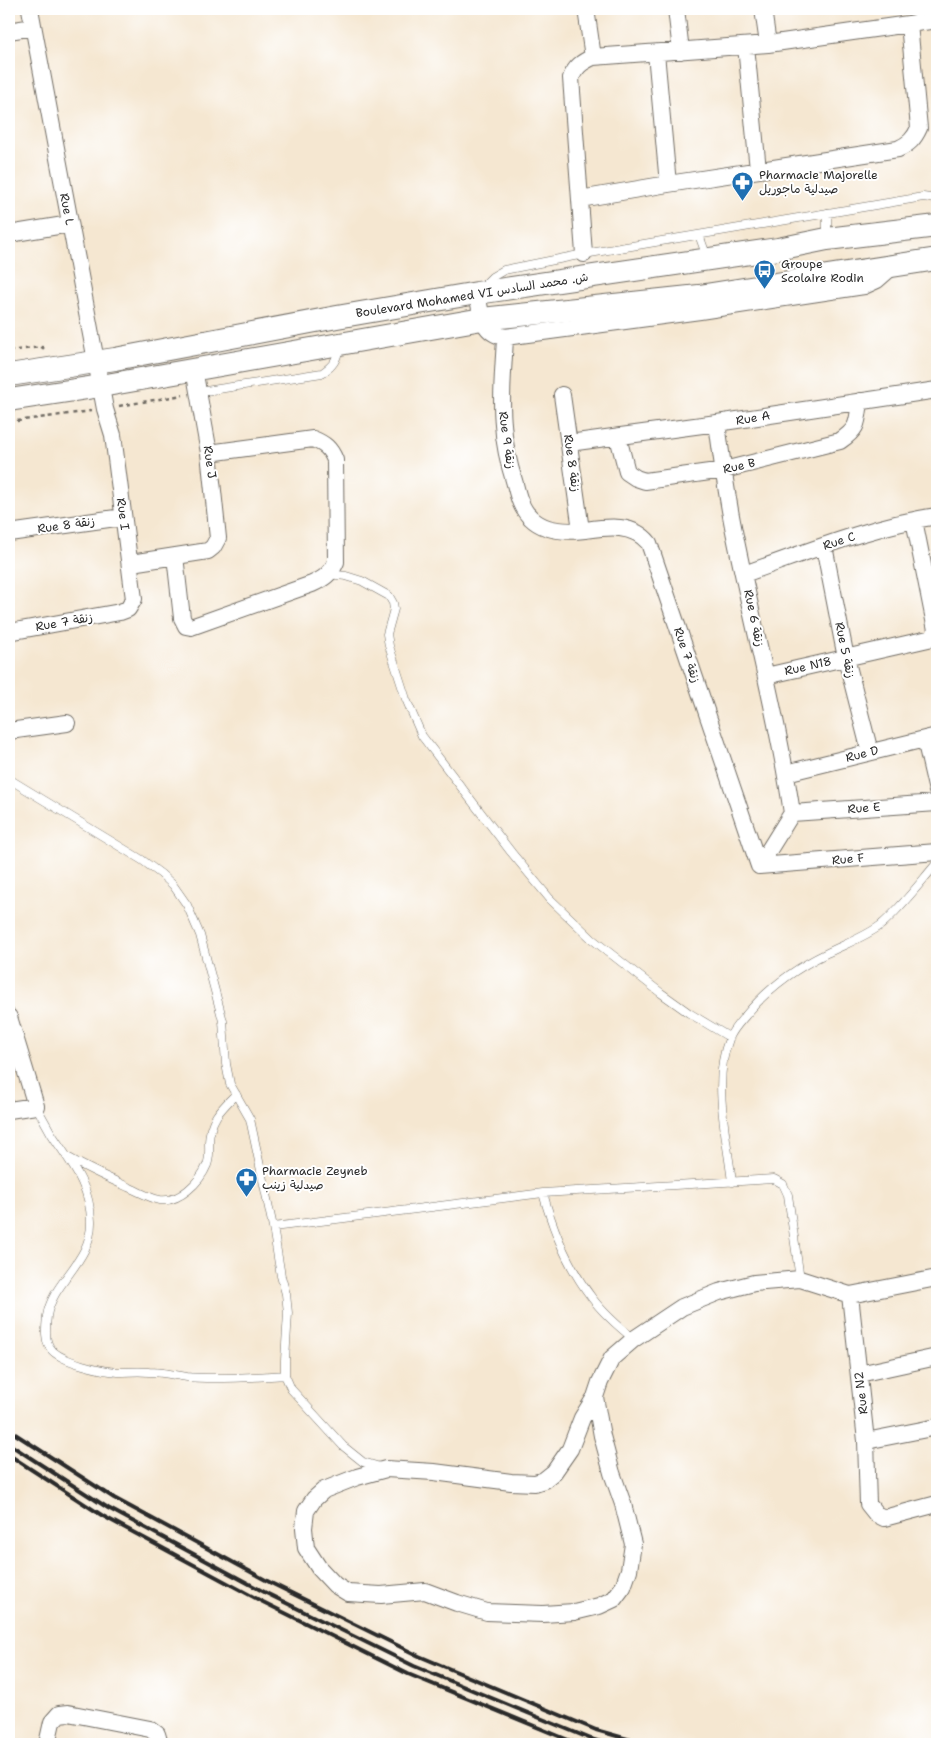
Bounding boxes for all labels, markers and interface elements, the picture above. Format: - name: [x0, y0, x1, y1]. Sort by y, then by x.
- place label: Pharmacie Majorelle صيدلية ماجوريل: [759, 167, 878, 197]
- pharmacy icon: Pharmacie Majorelle صيدلية ماجوريل: [731, 170, 755, 201]
- street label: Rue L: [56, 192, 78, 227]
- place label: Groupe Scolaire Rodin: [781, 256, 864, 286]
- bus stop icon: Groupe Scolaire Rodin: [753, 259, 777, 290]
- street label: Boulevard Mohamed VI ش. محمد السادس: [355, 269, 589, 321]
- street label: Rue A: [735, 407, 772, 429]
- street label: Rue 9 زنقة: [495, 410, 519, 470]
- street label: Rue 8 زنقة: [560, 433, 584, 493]
- street label: Rue J: [200, 445, 220, 479]
- street label: Rue B: [721, 455, 757, 477]
- street label: Rue I: [113, 497, 133, 532]
- street label: Rue 8 زنقة: [36, 513, 96, 537]
- street label: Rue C: [821, 528, 857, 554]
- street label: Rue 6 زنقة: [740, 588, 768, 648]
- street label: Rue 7 زنقة: [34, 609, 94, 635]
- street label: Rue 5 زنقة: [831, 621, 859, 679]
- street label: Rue 7 زنقة: [670, 625, 704, 685]
- street label: Rue N18: [783, 653, 833, 679]
- street label: Rue D: [844, 742, 880, 766]
- street label: Rue E: [847, 799, 881, 817]
- street label: Rue F: [831, 850, 865, 868]
- place label: Pharmacie Zeyneb صيدلية زينب: [262, 1163, 368, 1193]
- pharmacy icon: Pharmacie Zeyneb صيدلية زينب: [234, 1166, 258, 1197]
- street label: Rue N2: [850, 1371, 872, 1415]

